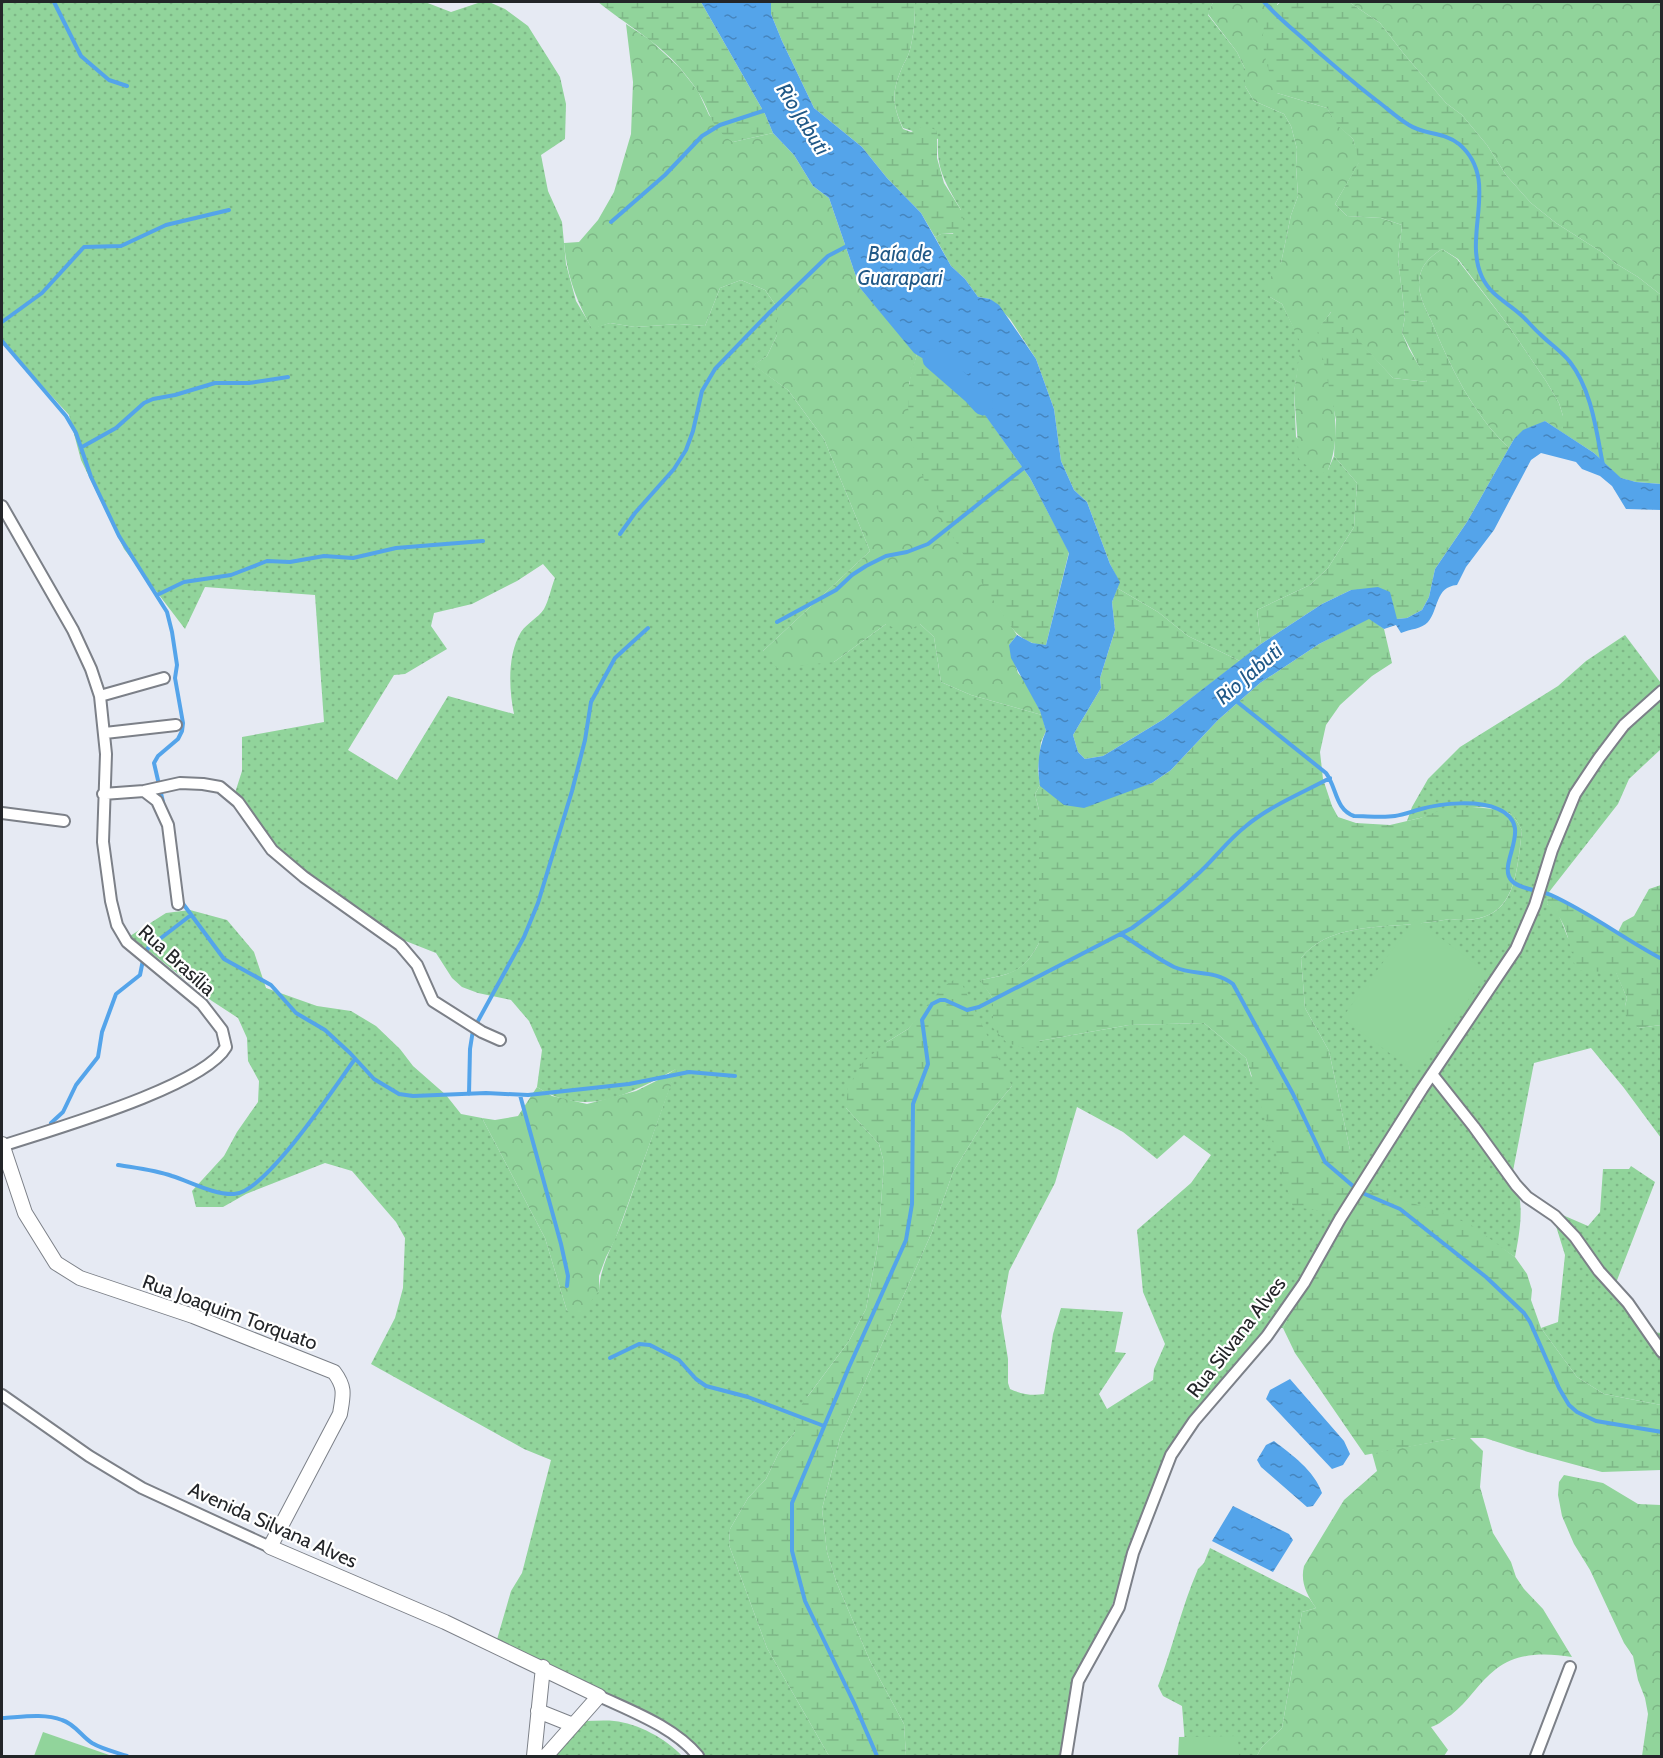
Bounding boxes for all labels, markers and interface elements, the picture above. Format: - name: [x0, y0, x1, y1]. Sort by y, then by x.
- water label: Rio Jabuti: [772, 78, 836, 160]
- water label: Baía de Guarapari: [857, 241, 943, 290]
- water label: Rio Jabuti: [1210, 638, 1287, 709]
- street label: Rua Brasília: [134, 919, 221, 1001]
- street label: Rua Joaquim Torquato: [139, 1269, 321, 1355]
- street label: Rua Silvana Alves: [1181, 1272, 1291, 1402]
- street label: Avenida Silvana Alves: [185, 1477, 361, 1573]

